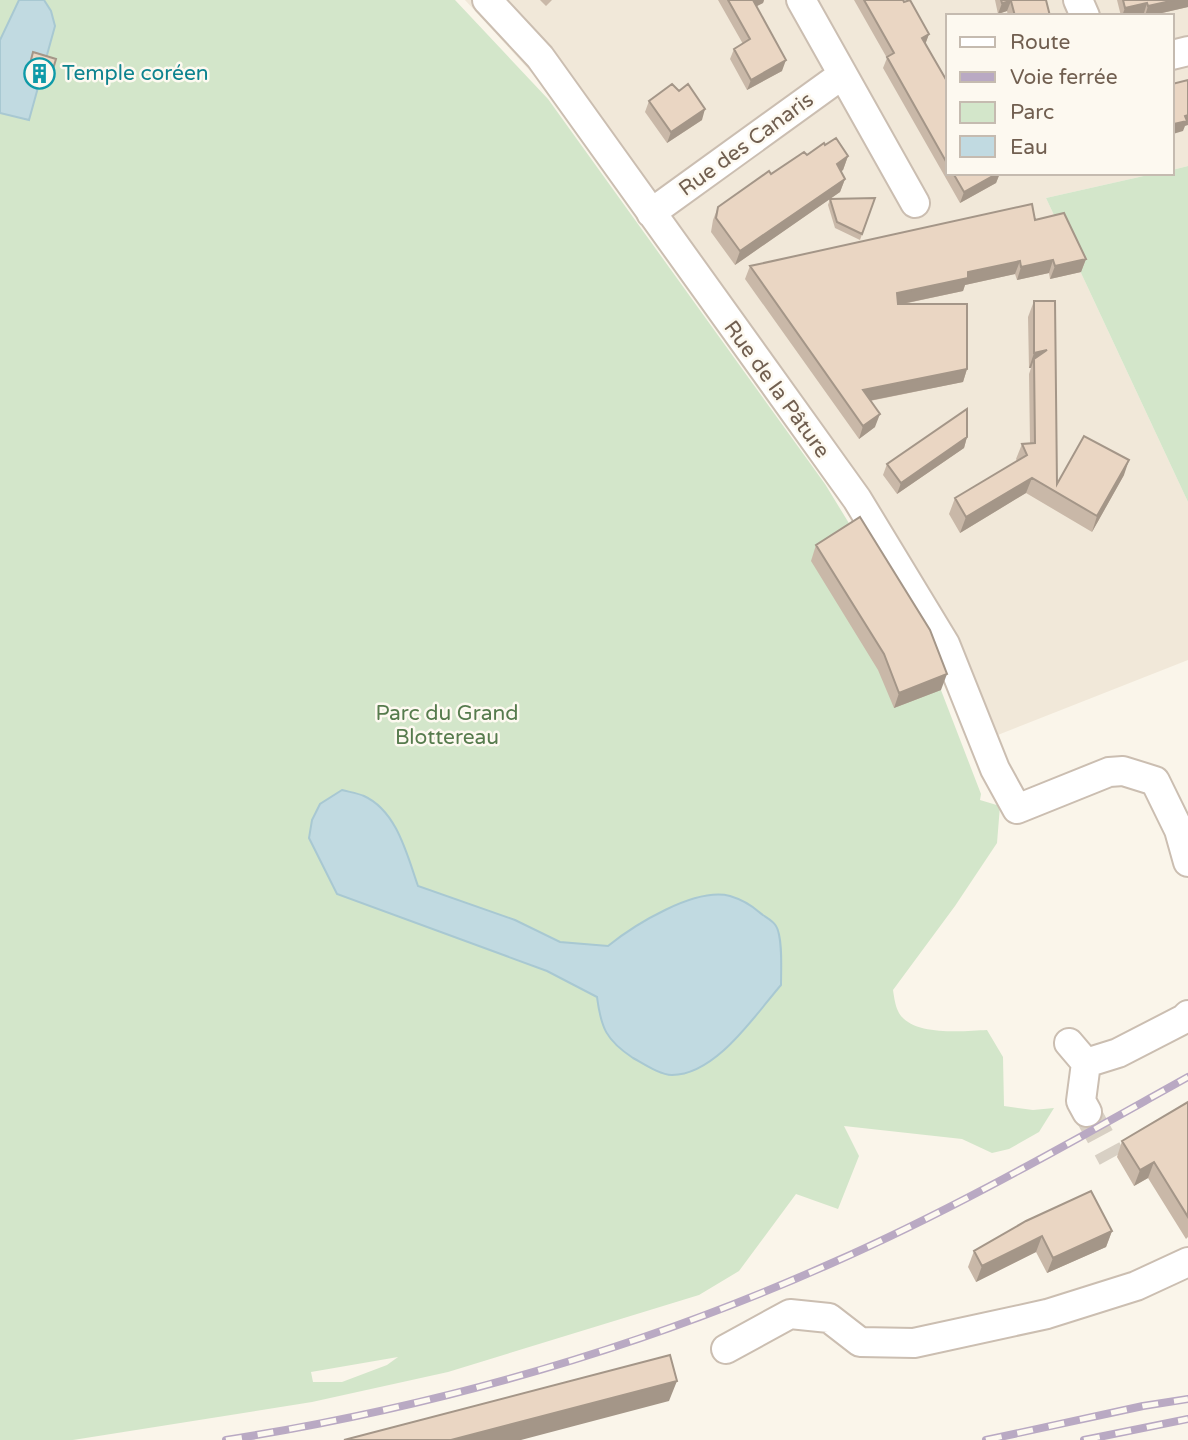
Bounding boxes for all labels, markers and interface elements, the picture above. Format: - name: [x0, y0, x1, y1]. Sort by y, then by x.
- legend: [946, 14, 1174, 175]
- text: Route: [1010, 30, 1070, 55]
- building icon: Temple coréen: [22, 56, 56, 90]
- place label: Temple coréen: [62, 61, 209, 86]
- text: Voie ferrée: [1010, 65, 1118, 90]
- street label: Rue des Canaris: [674, 87, 818, 202]
- text: Parc: [1010, 100, 1054, 125]
- text: Eau: [1010, 135, 1048, 160]
- street label: Rue de la Pâture: [718, 316, 835, 463]
- park label: Parc du Grand Blottereau: [375, 701, 519, 750]

